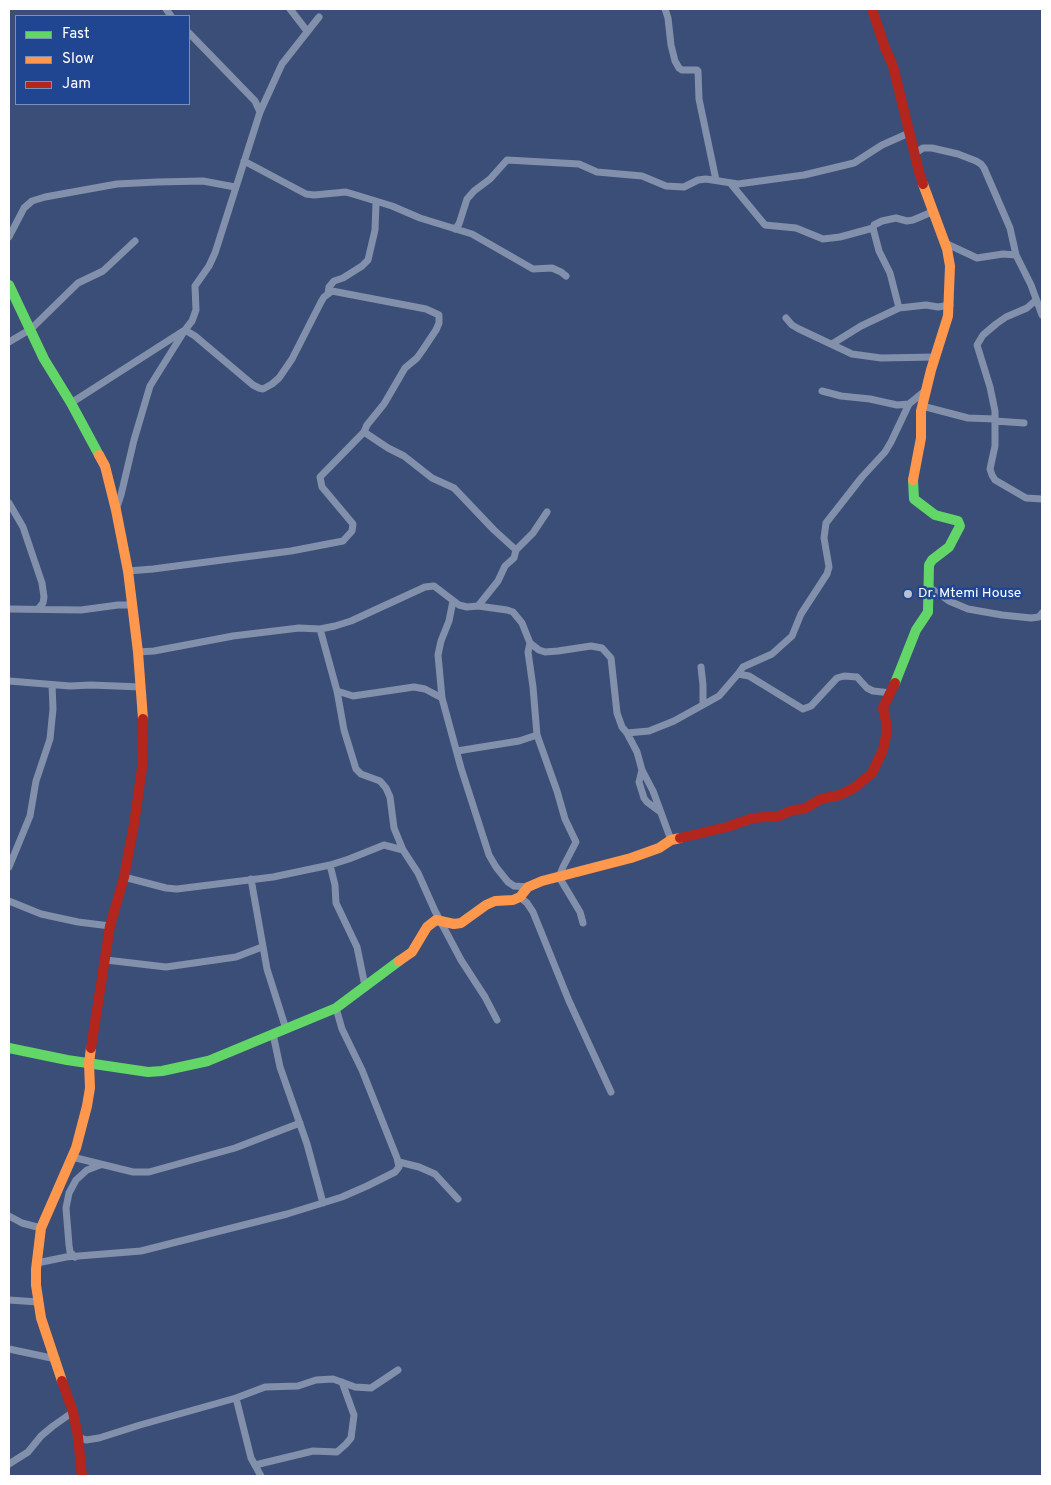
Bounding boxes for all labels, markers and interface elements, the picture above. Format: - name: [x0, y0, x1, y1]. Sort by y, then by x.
- legend: [15, 15, 190, 105]
- text: Fast: [62, 25, 90, 44]
- text: Slow: [62, 50, 94, 69]
- text: Jam: [62, 75, 91, 94]
- place label: Dr. Mtemi House: [918, 586, 1021, 602]
- marker: Dr. Mtemi House: [902, 588, 914, 600]

